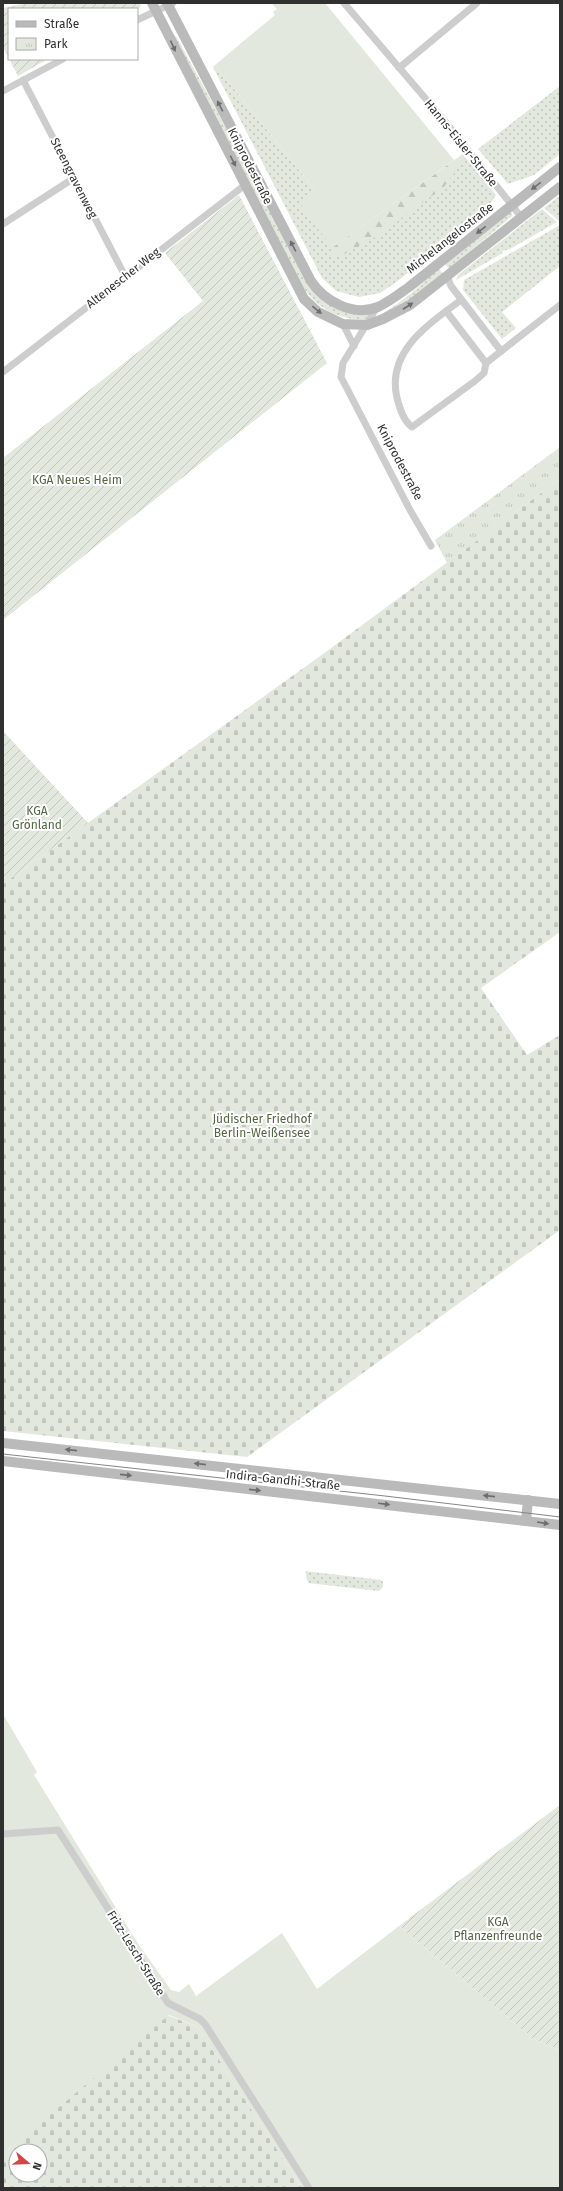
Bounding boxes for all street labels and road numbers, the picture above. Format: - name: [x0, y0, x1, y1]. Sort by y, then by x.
- street label: Hanns-Eisler-Straße: [421, 96, 501, 190]
- street label: Kniprodestraße: [225, 125, 275, 207]
- street label: Steengravenweg: [48, 135, 101, 221]
- street label: Michelangelostraße: [404, 200, 496, 276]
- street label: Altenescher Weg: [83, 244, 163, 311]
- street label: Kniprodestraße: [374, 422, 426, 502]
- street label: Indira-Gandhi-Straße: [225, 1467, 341, 1493]
- street label: Fritz-Lesch-Straße: [104, 1908, 168, 1998]

